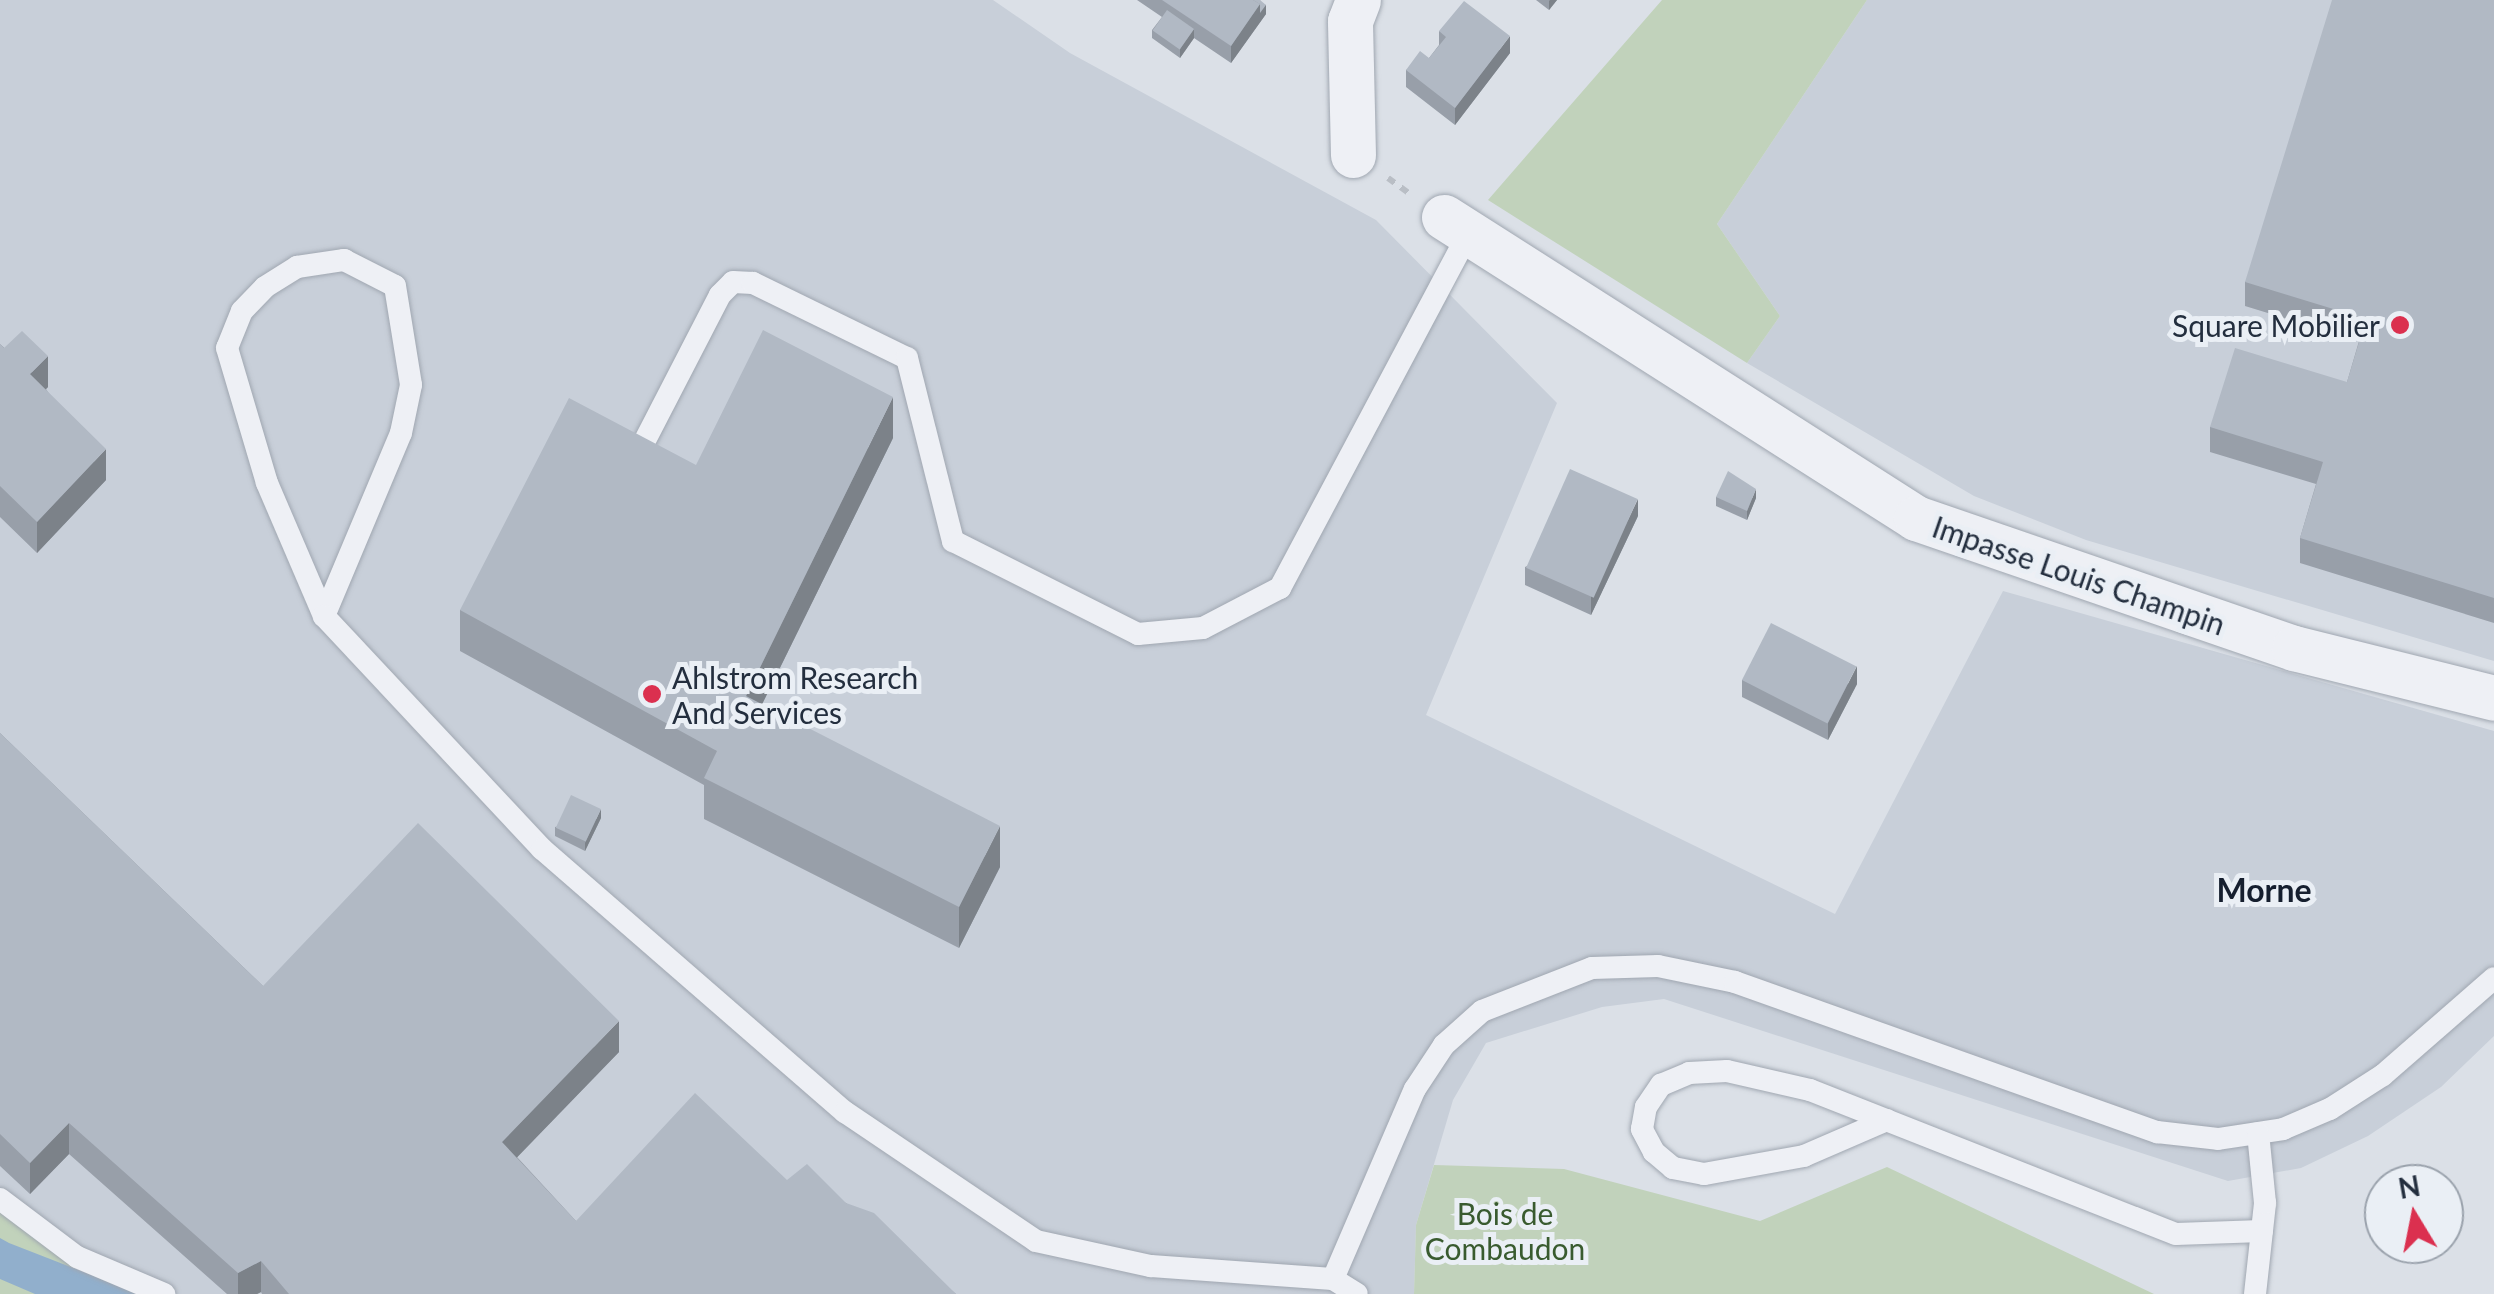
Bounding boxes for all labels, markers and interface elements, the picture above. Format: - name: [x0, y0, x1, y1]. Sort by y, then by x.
- place label: Square Mobilier: [2172, 307, 2380, 343]
- marker: Square Mobilier: [2389, 314, 2411, 336]
- street label: Impasse Louis Champin: [1928, 508, 2230, 642]
- place label: Ahlstrom Research And Services: [672, 659, 918, 730]
- marker: Ahlstrom Research And Services: [641, 683, 663, 705]
- district label: Morne: [2216, 871, 2312, 909]
- north arrow: [2364, 1164, 2464, 1264]
- text: N: [2396, 1168, 2423, 1205]
- park label: Bois de Combaudon: [1425, 1195, 1585, 1266]

